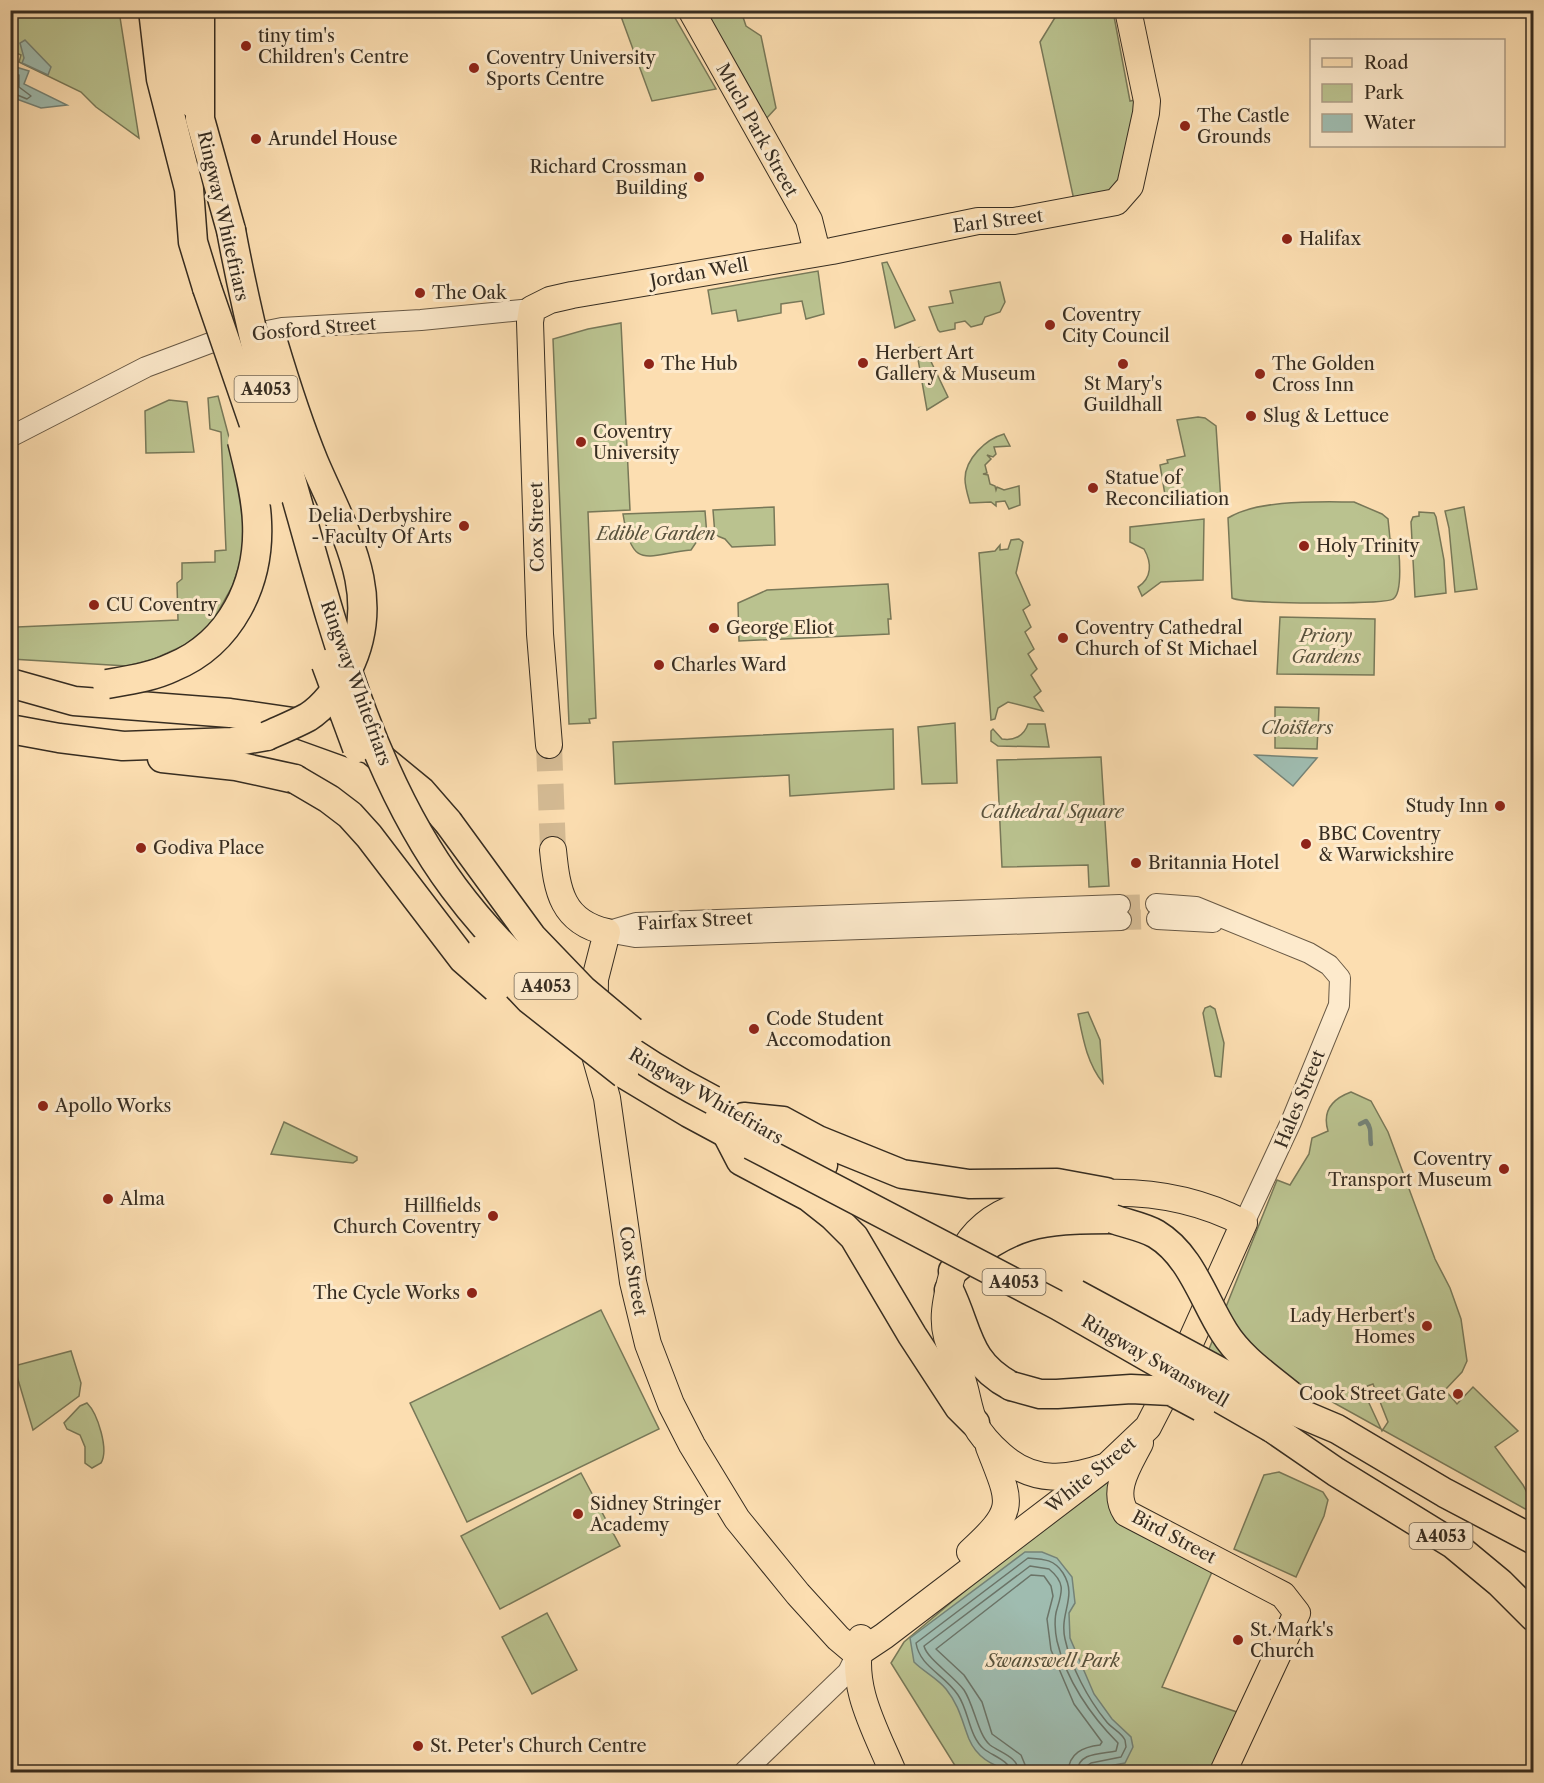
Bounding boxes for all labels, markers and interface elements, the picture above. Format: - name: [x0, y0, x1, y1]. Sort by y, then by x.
- place label: tiny tim's Children's Centre: [258, 25, 409, 68]
- marker: tiny tim's Children's Centre: [239, 39, 253, 53]
- legend: [1310, 39, 1505, 147]
- place label: Coventry University Sports Centre: [486, 47, 657, 90]
- text: Road: [1364, 52, 1409, 74]
- street label: Much Park Street: [711, 59, 803, 201]
- marker: Coventry University Sports Centre: [467, 61, 481, 75]
- text: Park: [1364, 82, 1405, 104]
- place label: The Castle Grounds: [1197, 105, 1290, 148]
- text: Water: [1363, 112, 1416, 134]
- marker: The Castle Grounds: [1178, 119, 1192, 133]
- place label: Arundel House: [267, 128, 398, 150]
- street label: Ringway Whitefriars: [193, 129, 253, 303]
- marker: Arundel House: [249, 132, 263, 146]
- place label: Richard Crossman Building: [530, 156, 687, 199]
- marker: Richard Crossman Building: [692, 170, 706, 184]
- street label: Earl Street: [952, 204, 1045, 237]
- place label: Halifax: [1299, 228, 1362, 250]
- marker: Halifax: [1280, 232, 1294, 246]
- street label: Jordan Well: [645, 254, 750, 293]
- place label: The Oak: [432, 282, 508, 304]
- marker: The Oak: [413, 286, 427, 300]
- place label: Coventry City Council: [1062, 304, 1170, 347]
- street label: Gosford Street: [251, 313, 378, 345]
- marker: Coventry City Council: [1043, 318, 1057, 332]
- place label: Herbert Art Gallery & Museum: [875, 342, 1036, 385]
- place label: The Hub: [661, 353, 738, 375]
- place label: The Golden Cross Inn: [1272, 353, 1375, 396]
- marker: Herbert Art Gallery & Museum: [856, 356, 870, 370]
- marker: The Hub: [642, 357, 656, 371]
- marker: St Mary's Guildhall: [1116, 357, 1130, 371]
- marker: The Golden Cross Inn: [1253, 367, 1267, 381]
- place label: St Mary's Guildhall: [1084, 373, 1162, 416]
- road number: A4053: [234, 376, 298, 402]
- place label: Slug & Lettuce: [1263, 405, 1389, 427]
- marker: Slug & Lettuce: [1244, 409, 1258, 423]
- place label: Coventry University: [593, 421, 681, 464]
- marker: Coventry University: [574, 435, 588, 449]
- place label: Statue of Reconciliation: [1105, 467, 1229, 510]
- street label: Cox Street: [525, 481, 549, 572]
- marker: Statue of Reconciliation: [1086, 481, 1100, 495]
- place label: Delia Derbyshire - Faculty Of Arts: [308, 505, 452, 548]
- marker: Delia Derbyshire - Faculty Of Arts: [457, 519, 471, 533]
- park label: Edible Garden: [594, 523, 716, 545]
- place label: Holy Trinity: [1316, 535, 1421, 557]
- marker: Holy Trinity: [1297, 539, 1311, 553]
- place label: CU Coventry: [106, 594, 218, 616]
- street label: Ringway Whitefriars: [316, 597, 396, 769]
- marker: CU Coventry: [87, 598, 101, 612]
- place label: George Eliot: [726, 617, 835, 639]
- place label: Coventry Cathedral Church of St Michael: [1075, 617, 1258, 660]
- marker: George Eliot: [707, 621, 721, 635]
- park label: Priory Gardens: [1291, 625, 1361, 668]
- marker: Coventry Cathedral Church of St Michael: [1056, 631, 1070, 645]
- place label: Charles Ward: [671, 654, 787, 676]
- marker: Charles Ward: [652, 658, 666, 672]
- park label: Cloisters: [1261, 717, 1333, 739]
- place label: Study Inn: [1405, 795, 1488, 817]
- marker: Study Inn: [1493, 799, 1507, 813]
- park label: Cathedral Square: [980, 801, 1125, 823]
- place label: BBC Coventry & Warwickshire: [1318, 823, 1454, 866]
- place label: Godiva Place: [153, 837, 264, 859]
- marker: BBC Coventry & Warwickshire: [1299, 837, 1313, 851]
- marker: Godiva Place: [134, 841, 148, 855]
- place label: Britannia Hotel: [1148, 852, 1279, 874]
- marker: Britannia Hotel: [1129, 856, 1143, 870]
- street label: Fairfax Street: [637, 907, 754, 935]
- road number: A4053: [514, 973, 578, 999]
- place label: Code Student Accomodation: [765, 1008, 891, 1051]
- marker: Code Student Accomodation: [747, 1022, 761, 1036]
- street label: Ringway Whitefriars: [625, 1043, 787, 1149]
- street label: Hales Street: [1270, 1046, 1330, 1151]
- place label: Apollo Works: [54, 1095, 171, 1117]
- marker: Apollo Works: [36, 1099, 50, 1113]
- place label: Coventry Transport Museum: [1328, 1148, 1493, 1191]
- marker: Coventry Transport Museum: [1497, 1162, 1511, 1176]
- place label: Alma: [119, 1188, 165, 1210]
- marker: Alma: [101, 1192, 115, 1206]
- place label: Hillfields Church Coventry: [333, 1195, 482, 1238]
- marker: Hillfields Church Coventry: [486, 1209, 500, 1223]
- street label: Cox Street: [614, 1225, 652, 1318]
- road number: A4053: [982, 1269, 1046, 1295]
- place label: The Cycle Works: [313, 1282, 460, 1304]
- marker: The Cycle Works: [465, 1286, 479, 1300]
- place label: Lady Herbert's Homes: [1290, 1305, 1415, 1348]
- street label: Ringway Swanswell: [1078, 1310, 1232, 1412]
- marker: Lady Herbert's Homes: [1420, 1319, 1434, 1333]
- place label: Cook Street Gate: [1299, 1383, 1446, 1405]
- marker: Cook Street Gate: [1451, 1387, 1465, 1401]
- street label: White Street: [1041, 1432, 1141, 1519]
- place label: Sidney Stringer Academy: [589, 1493, 721, 1536]
- street label: Bird Street: [1128, 1506, 1220, 1569]
- marker: Sidney Stringer Academy: [571, 1507, 585, 1521]
- road number: A4053: [1410, 1523, 1472, 1549]
- place label: St. Mark's Church: [1250, 1619, 1334, 1662]
- marker: St. Mark's Church: [1231, 1633, 1245, 1647]
- park label: Swanswell Park: [985, 1650, 1121, 1672]
- place label: St. Peter's Church Centre: [430, 1735, 647, 1757]
- marker: St. Peter's Church Centre: [411, 1739, 425, 1753]

